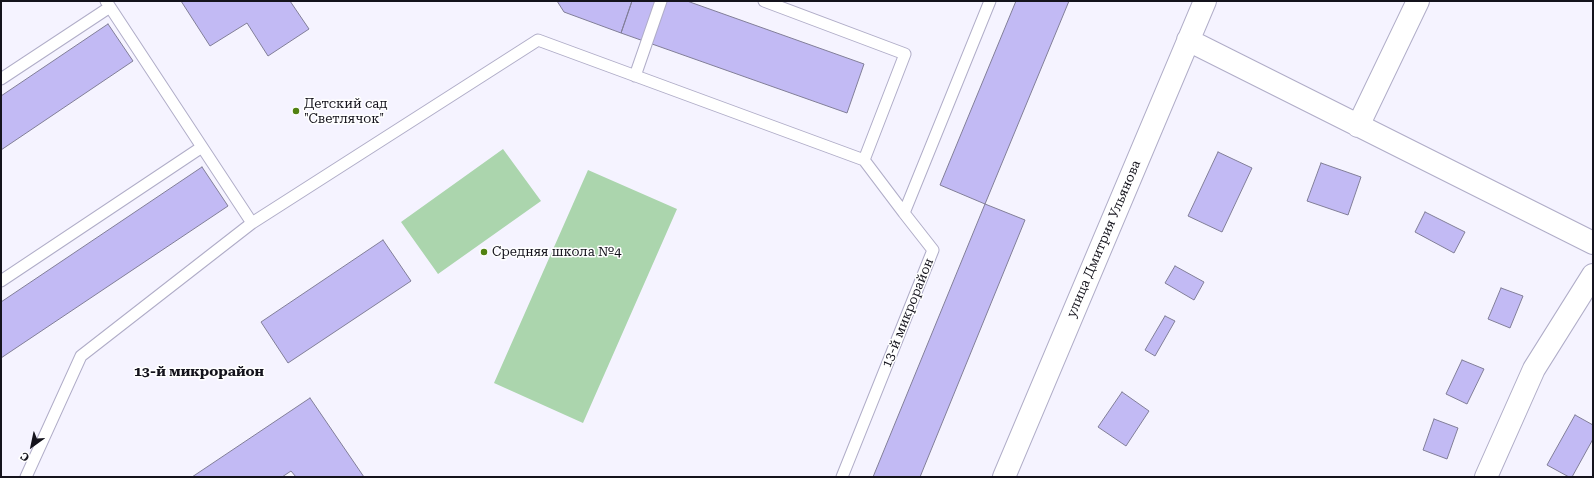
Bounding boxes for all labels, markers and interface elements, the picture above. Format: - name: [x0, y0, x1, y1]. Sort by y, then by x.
- place label: Детский сад "Светлячок": [304, 96, 387, 127]
- marker: Детский сад "Светлячок": [291, 106, 301, 116]
- street label: улица Дмитрия Ульянова: [1064, 158, 1144, 320]
- place label: Средняя школа №4: [492, 244, 622, 260]
- marker: Средняя школа №4: [479, 247, 489, 257]
- street label: 13-й микрорайон: [879, 256, 937, 370]
- district label: 13-й микрорайон: [134, 364, 264, 380]
- north arrow: [12, 426, 52, 466]
- text: С: [18, 449, 32, 464]

